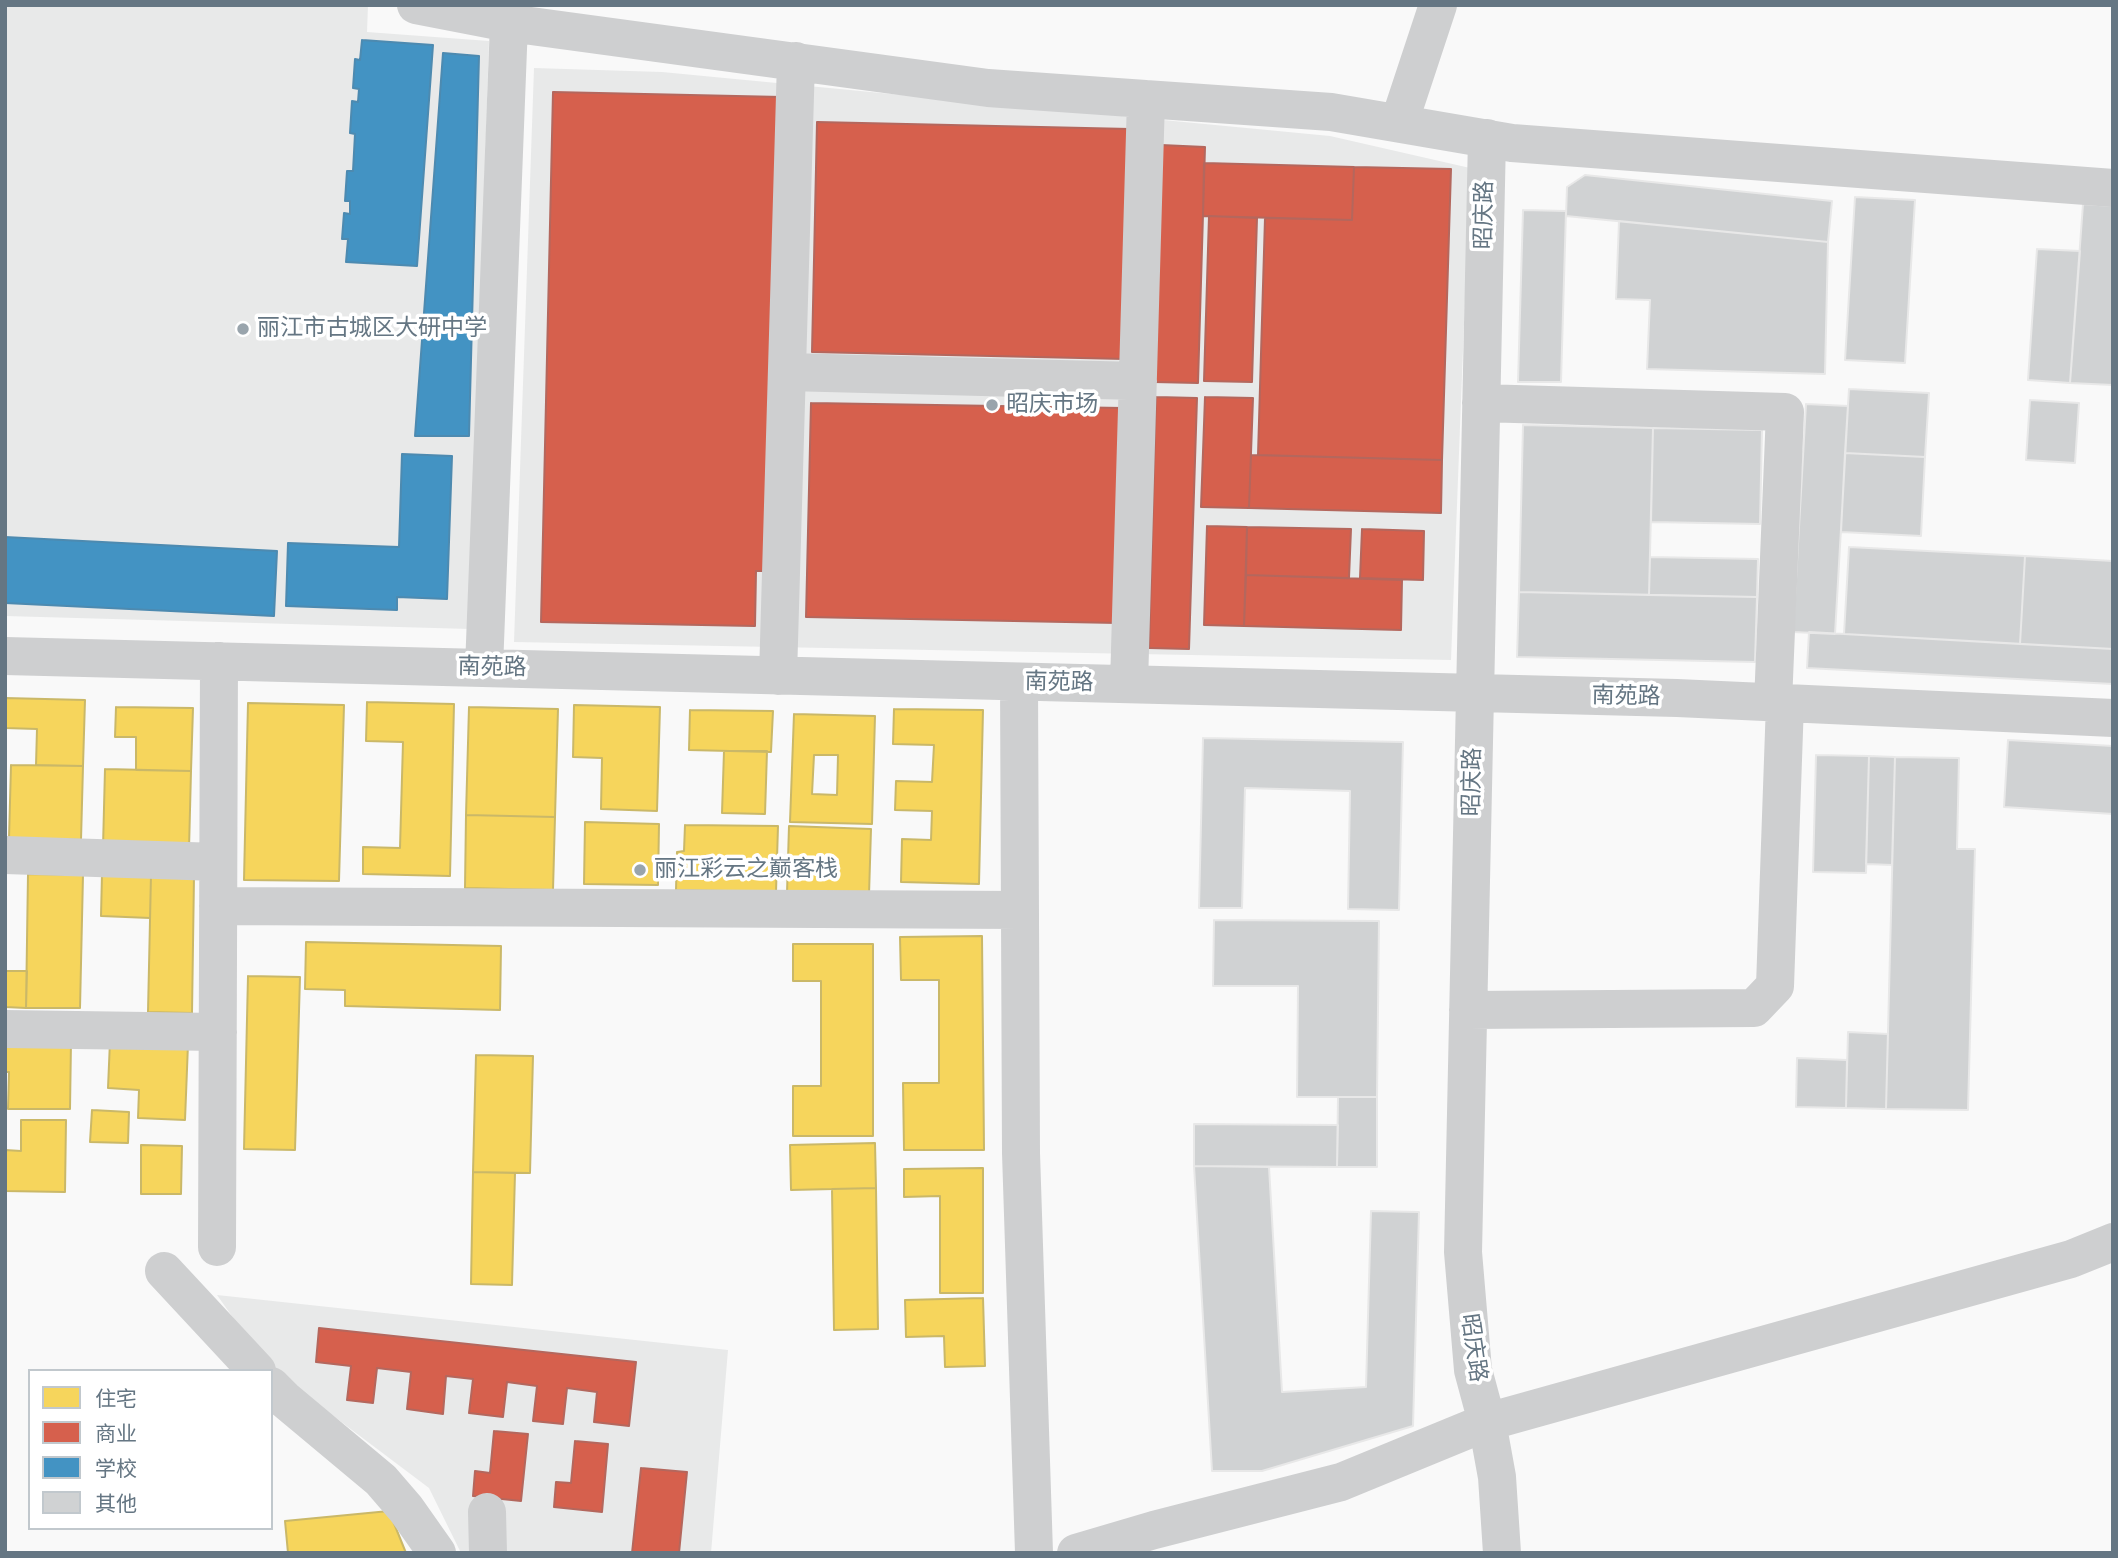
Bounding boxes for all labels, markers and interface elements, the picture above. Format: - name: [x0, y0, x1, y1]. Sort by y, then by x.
- street label: 昭庆路: [1471, 180, 1499, 250]
- place label: 丽江市古城区大研中学: [257, 315, 487, 343]
- marker: 丽江市古城区大研中学: [235, 321, 251, 337]
- place label: 昭庆市场: [1006, 391, 1098, 419]
- marker: 昭庆市场: [984, 397, 1000, 413]
- street label: 南苑路: [457, 654, 527, 682]
- street label: 南苑路: [1024, 669, 1094, 697]
- street label: 南苑路: [1591, 683, 1661, 711]
- street label: 昭庆路: [1459, 747, 1487, 817]
- place label: 丽江彩云之巅客栈: [654, 856, 838, 884]
- marker: 丽江彩云之巅客栈: [632, 862, 648, 878]
- street label: 昭庆路: [1455, 1312, 1491, 1384]
- legend: [28, 1369, 273, 1530]
- text: 住宅: [95, 1384, 137, 1413]
- text: 商业: [95, 1419, 137, 1448]
- text: 学校: [95, 1454, 137, 1483]
- text: 其他: [95, 1489, 137, 1518]

